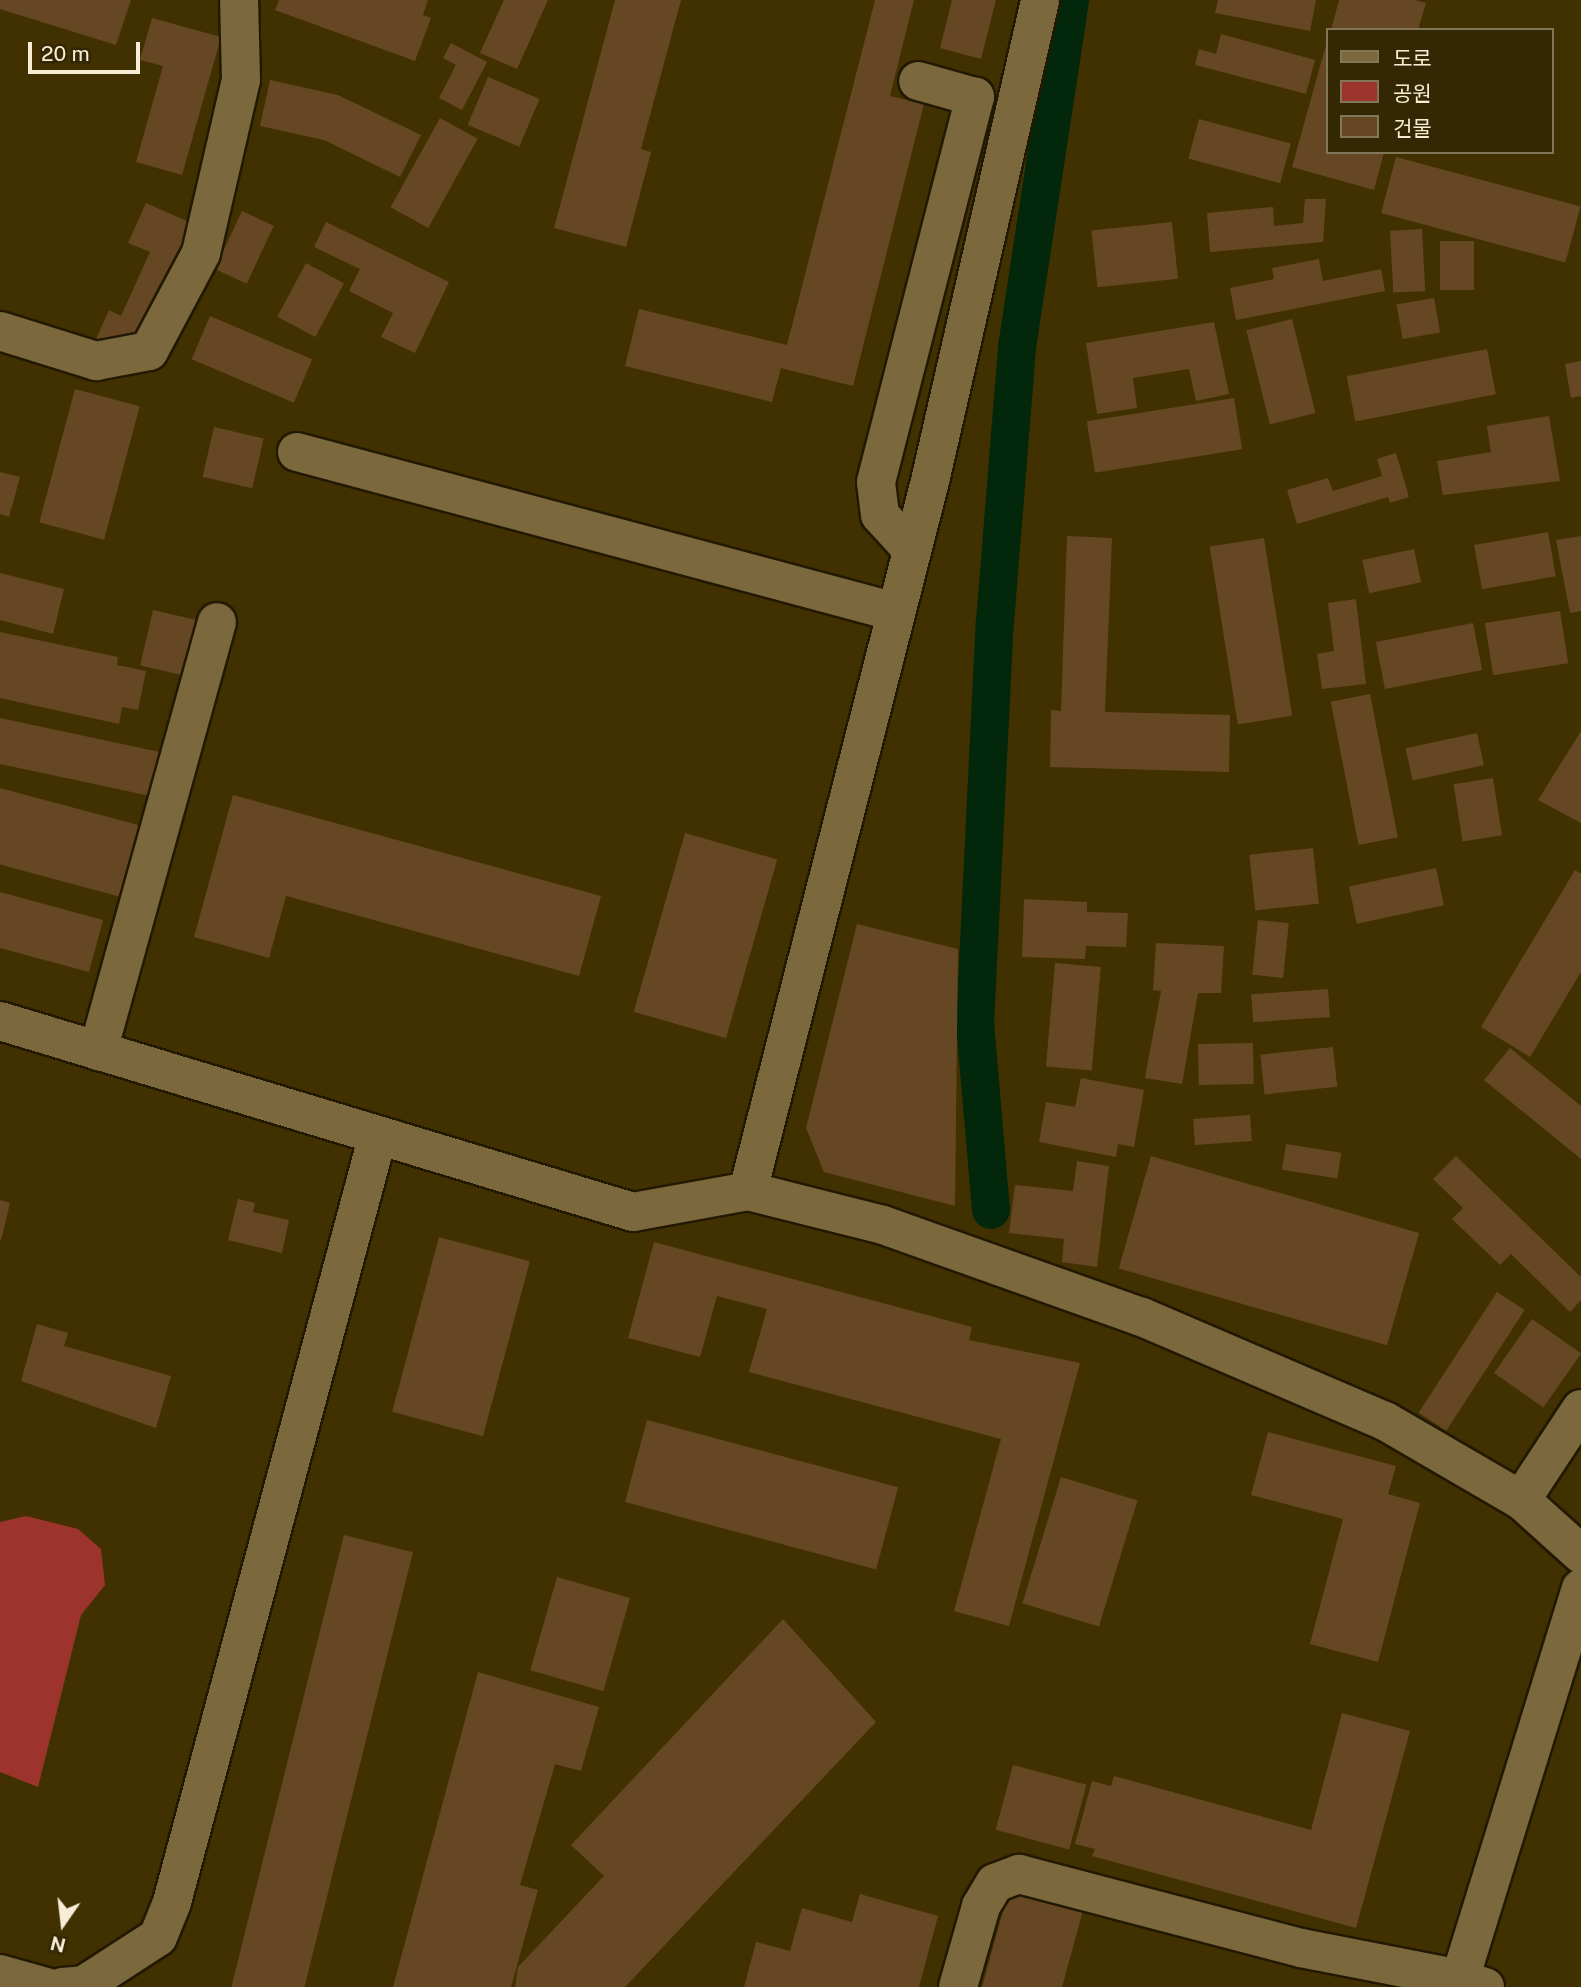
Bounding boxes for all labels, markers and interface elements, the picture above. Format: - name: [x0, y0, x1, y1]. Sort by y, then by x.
- scale bar: [32, 28, 144, 72]
- legend: [1326, 28, 1553, 154]
- text: 20 m: [41, 41, 90, 66]
- text: 도로: [1393, 46, 1432, 71]
- text: 공원: [1393, 81, 1432, 106]
- text: 건물: [1393, 116, 1432, 141]
- north arrow: [28, 1889, 98, 1959]
- text: N: [48, 1932, 68, 1957]

